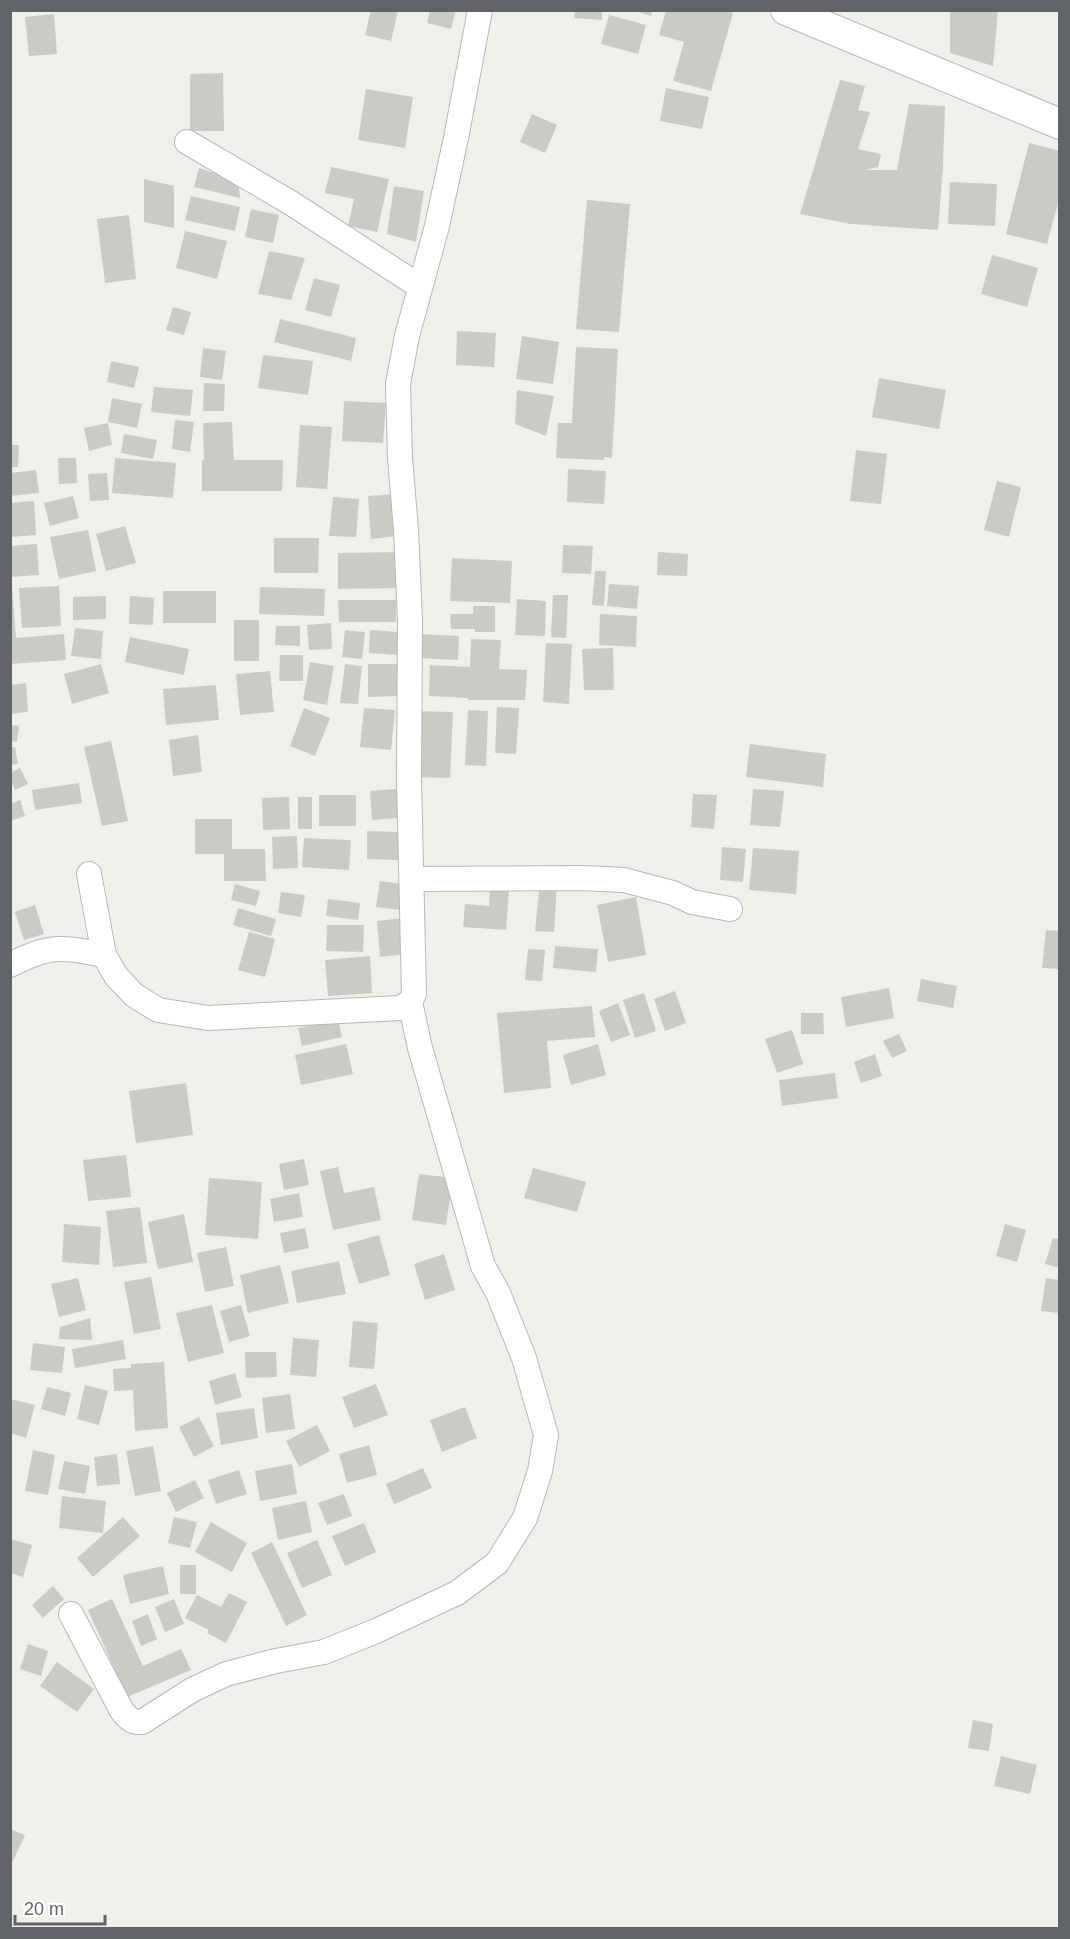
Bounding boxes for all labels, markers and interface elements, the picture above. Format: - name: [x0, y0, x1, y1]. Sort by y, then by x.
- scale bar: [15, 1888, 105, 1926]
- text: 20 m: [24, 1899, 64, 1919]

